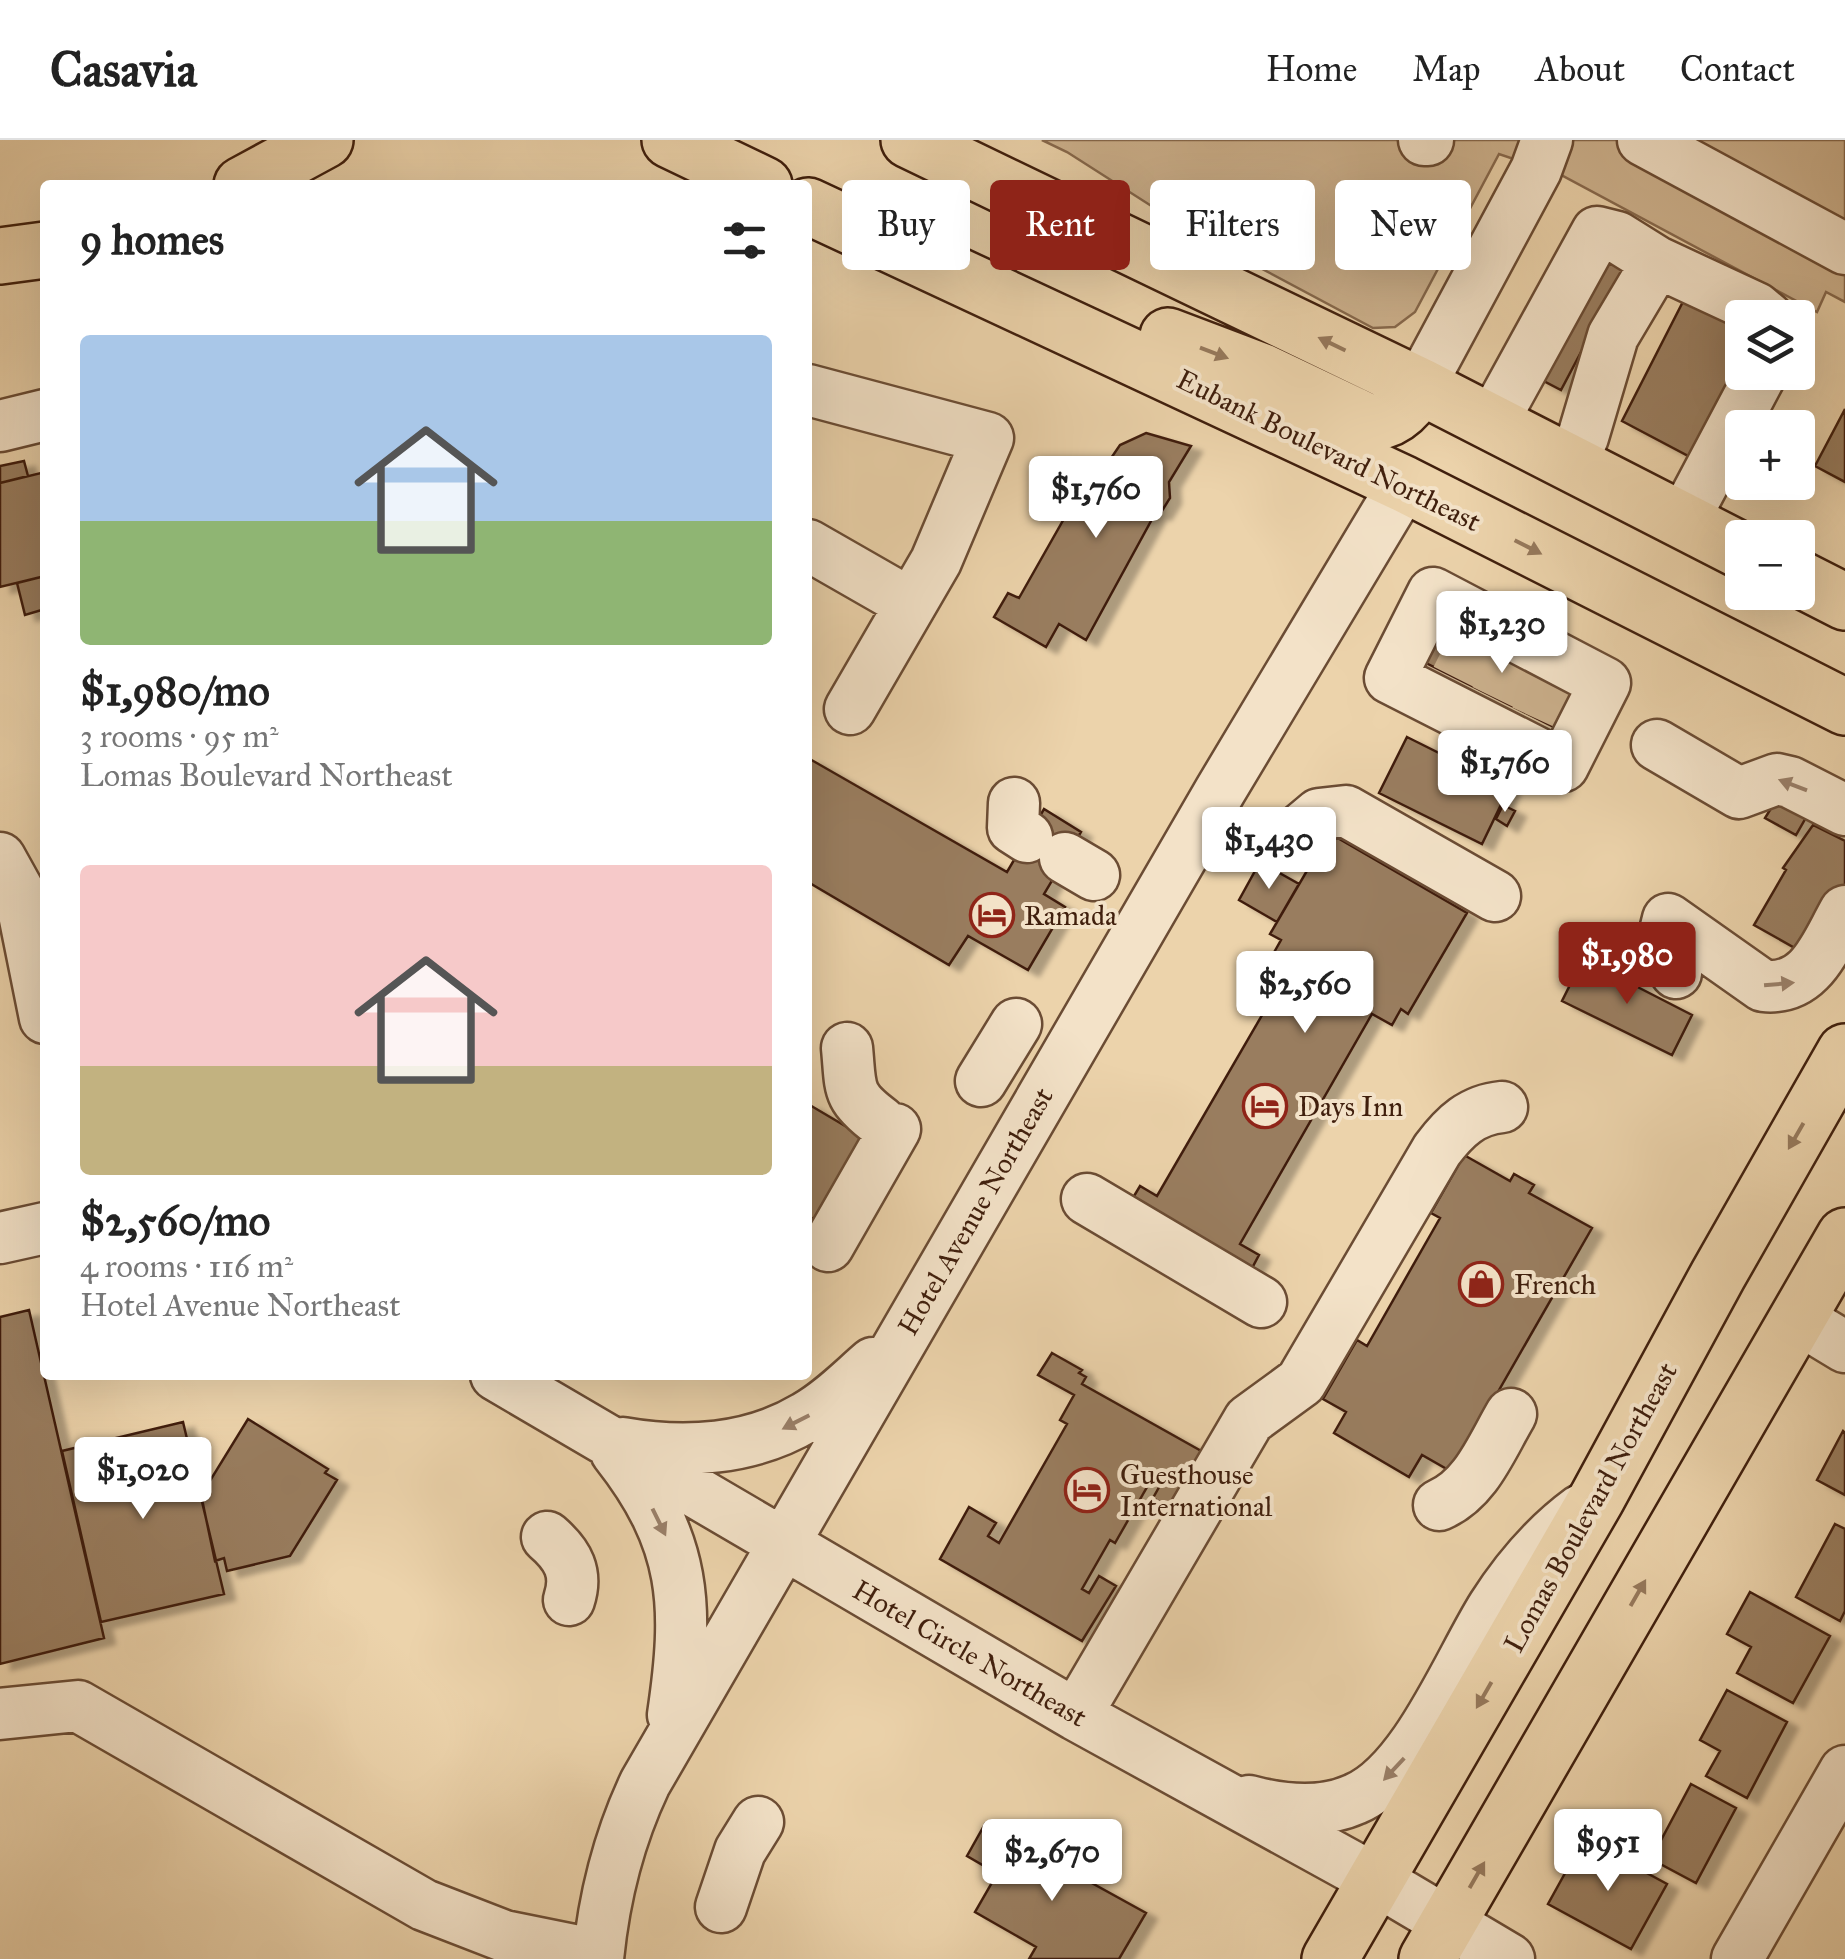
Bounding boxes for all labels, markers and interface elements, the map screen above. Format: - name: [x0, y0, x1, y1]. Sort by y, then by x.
- text: Casavia: [50, 40, 197, 99]
- text: Home: [1266, 48, 1357, 91]
- text: Map: [1412, 48, 1481, 91]
- text: About: [1536, 48, 1625, 91]
- text: Contact: [1680, 48, 1795, 91]
- chip: Buy: [842, 180, 970, 270]
- chip: Rent: [990, 180, 1130, 270]
- chip: Filters: [1150, 180, 1315, 270]
- chip: New: [1335, 180, 1471, 270]
- icon: filters: [717, 213, 772, 268]
- text: 9 homes: [80, 214, 224, 266]
- map controls: [1725, 300, 1815, 610]
- button: layers: [1725, 300, 1815, 390]
- one-way arrow: [1317, 336, 1346, 353]
- one-way arrow: [1200, 346, 1230, 361]
- street label: Eubank Boulevard Northeast: [1171, 362, 1487, 539]
- icon: home: [336, 400, 516, 580]
- button: +: [1725, 410, 1815, 500]
- pin: $1,760: [1015, 456, 1177, 541]
- text: $1,760: [1051, 469, 1141, 508]
- button: −: [1725, 520, 1815, 610]
- one-way arrow: [1514, 538, 1543, 555]
- pin: $1,230: [1421, 591, 1583, 676]
- text: $1,230: [1458, 604, 1546, 643]
- text: $1,980/mo: [80, 665, 270, 717]
- text: 3 rooms · 95 m²: [80, 717, 279, 756]
- pin: $1,760: [1424, 730, 1586, 815]
- text: $1,760: [1460, 743, 1550, 782]
- text: Lomas Boulevard Northeast: [80, 756, 453, 795]
- one-way arrow: [1778, 777, 1808, 793]
- pin: $1,430: [1188, 807, 1350, 892]
- text: $1,430: [1224, 820, 1314, 859]
- hotel icon: Ramada: [969, 892, 1015, 938]
- place label: Ramada: [1024, 898, 1117, 933]
- pin: $1,980: [1546, 922, 1708, 1007]
- icon: home: [336, 930, 516, 1110]
- text: $1,980: [1581, 935, 1673, 974]
- pin: $2,560: [1224, 951, 1386, 1036]
- text: $2,560: [1258, 964, 1352, 1003]
- one-way arrow: [1764, 975, 1795, 991]
- street label: Hotel Avenue Northeast: [890, 1081, 1061, 1341]
- hotel icon: Days Inn: [1242, 1083, 1288, 1129]
- place label: Days Inn: [1298, 1089, 1403, 1124]
- one-way arrow: [1788, 1122, 1805, 1151]
- text: $2,560/mo: [80, 1195, 270, 1247]
- text: 4 rooms · 116 m²: [80, 1247, 293, 1286]
- shop icon: French: [1458, 1261, 1504, 1307]
- place label: French: [1514, 1267, 1597, 1302]
- text: Hotel Avenue Northeast: [80, 1286, 401, 1325]
- street label: Lomas Boulevard Northeast: [1496, 1356, 1685, 1658]
- one-way arrow: [781, 1413, 810, 1430]
- pin: $1,020: [62, 1437, 224, 1522]
- text: $1,020: [96, 1450, 190, 1489]
- place label: Guesthouse International: [1120, 1457, 1273, 1524]
- hotel icon: Guesthouse International: [1064, 1467, 1110, 1513]
- one-way arrow: [650, 1508, 667, 1537]
- street label: Hotel Circle Northeast: [846, 1572, 1093, 1735]
- one-way arrow: [1629, 1579, 1647, 1607]
- one-way arrow: [1475, 1681, 1493, 1709]
- one-way arrow: [1383, 1756, 1405, 1781]
- pin: $951: [1549, 1809, 1667, 1894]
- pin: $2,670: [971, 1819, 1133, 1904]
- text: $951: [1576, 1822, 1640, 1861]
- text: $2,670: [1004, 1832, 1100, 1871]
- one-way arrow: [1467, 1861, 1485, 1889]

